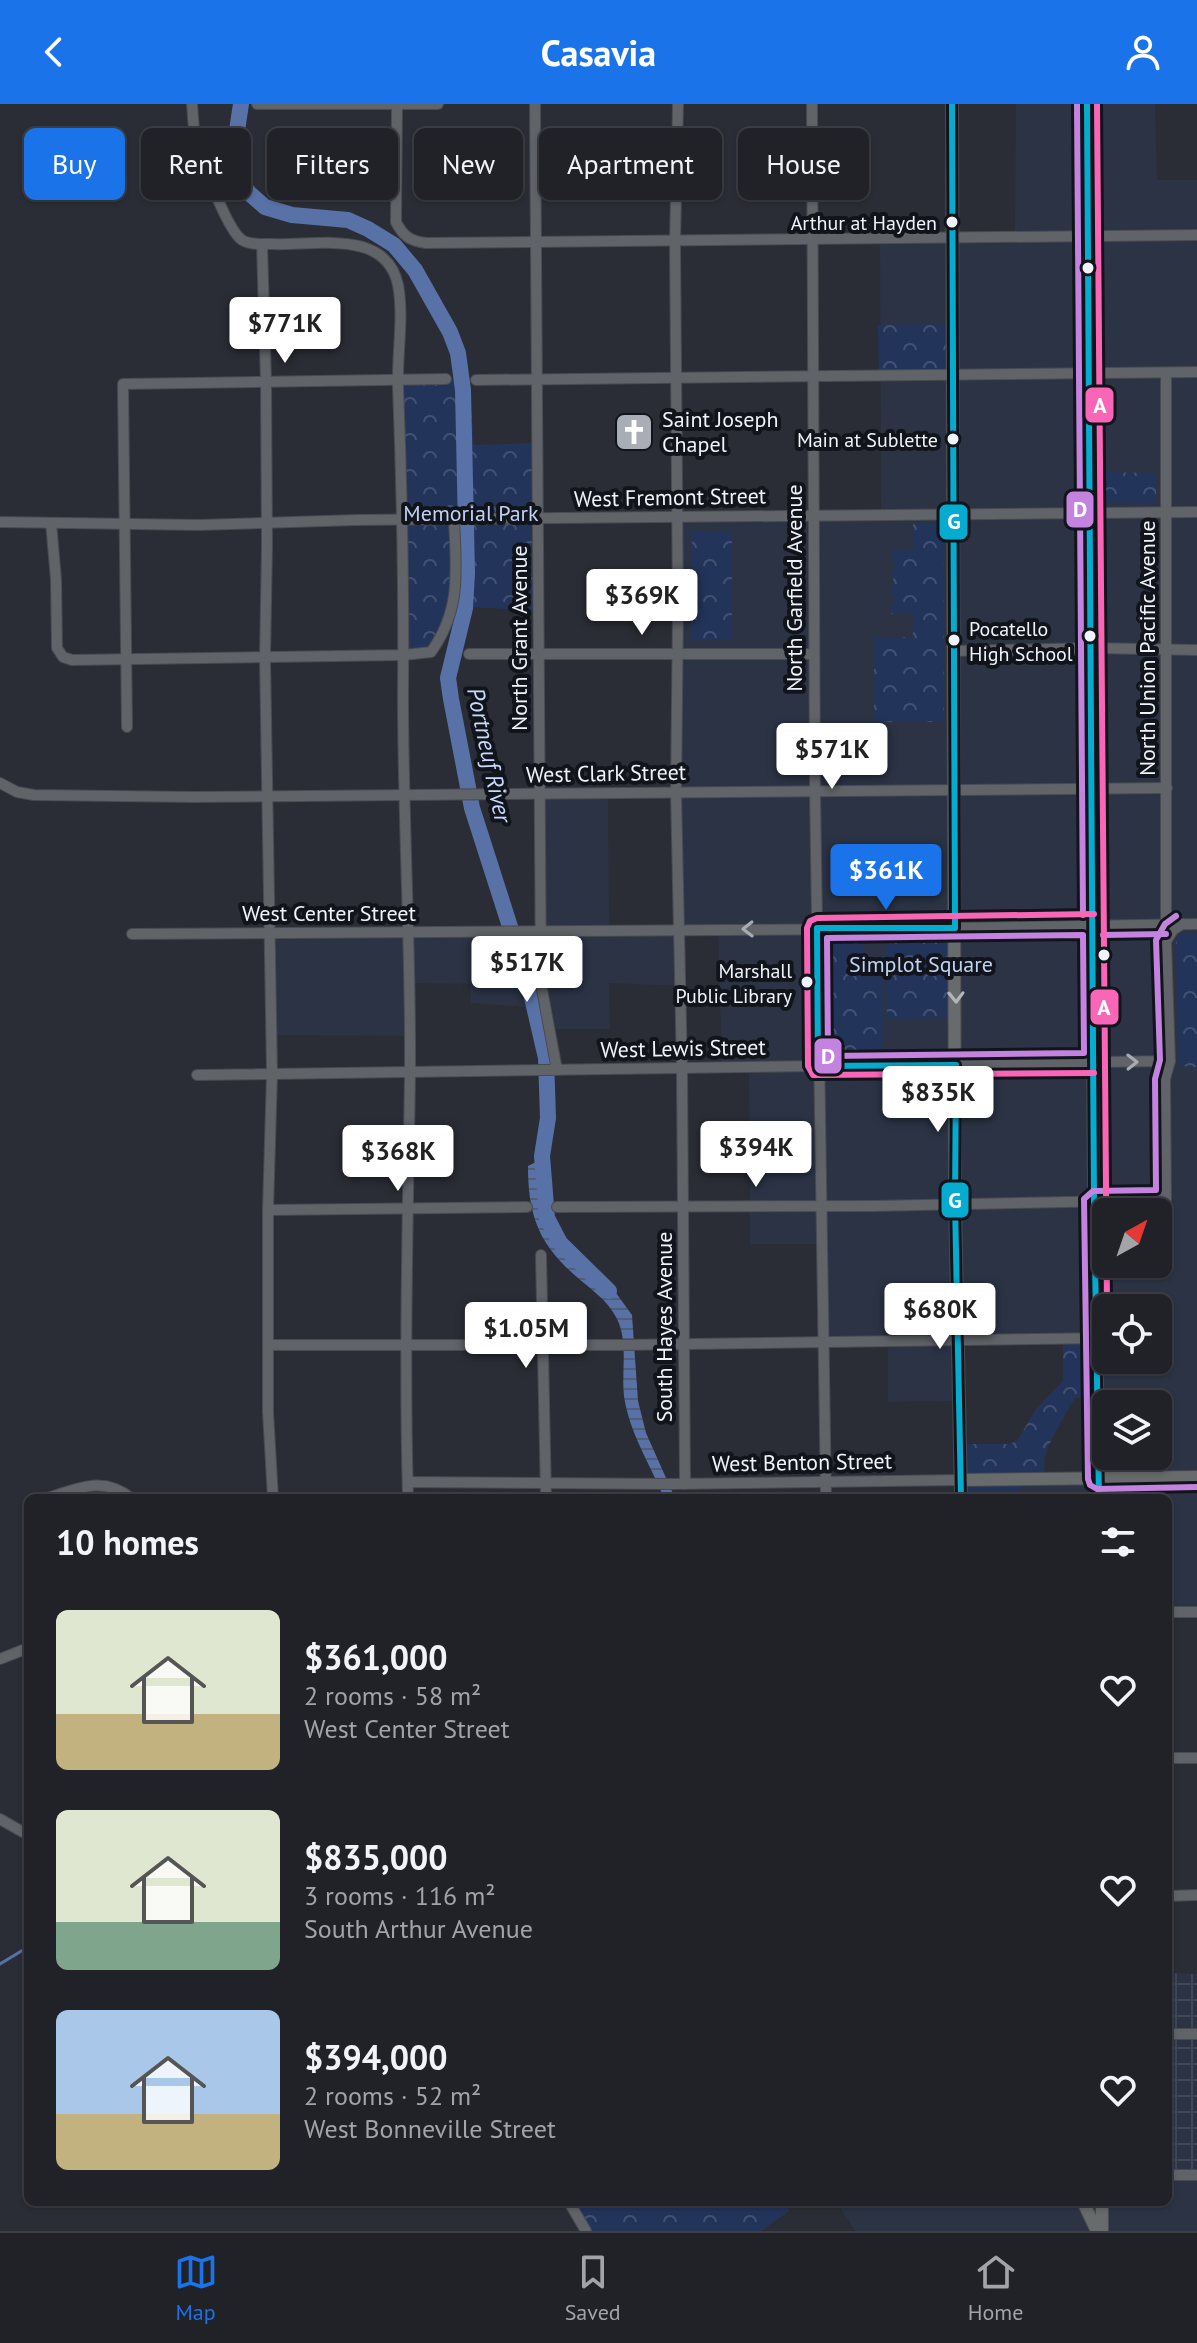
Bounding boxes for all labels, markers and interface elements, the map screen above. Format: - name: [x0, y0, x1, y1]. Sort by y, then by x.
- text: Casavia: [541, 29, 656, 76]
- icon: back: [32, 30, 76, 74]
- icon: person: [1121, 30, 1165, 74]
- chip: Buy: [24, 128, 125, 200]
- chip: Rent: [141, 128, 251, 200]
- chip: Filters: [267, 128, 398, 200]
- chip: New: [414, 128, 523, 200]
- chip: Apartment: [539, 128, 722, 200]
- chip: House: [738, 128, 869, 200]
- place label: Arthur at Hayden: [791, 210, 937, 236]
- marker: Arthur at Hayden: [944, 214, 960, 230]
- unlabelled marker: [1080, 260, 1096, 276]
- pin: $771K: [229, 297, 341, 365]
- text: $771K: [247, 306, 323, 339]
- line badge: A: [1084, 386, 1115, 424]
- text: A: [1093, 391, 1107, 419]
- place label: Saint Joseph Chapel: [662, 405, 778, 458]
- church icon: Saint Joseph Chapel: [613, 411, 655, 453]
- place label: Main at Sublette: [797, 427, 938, 453]
- marker: Main at Sublette: [945, 431, 961, 447]
- street label: West Fremont Street: [574, 481, 767, 513]
- street label: North Garfield Avenue: [780, 484, 808, 692]
- line badge: D: [1065, 490, 1095, 529]
- text: D: [1073, 495, 1087, 523]
- park label: Memorial Park: [403, 499, 539, 527]
- line badge: G: [938, 503, 969, 541]
- text: G: [947, 507, 961, 535]
- street label: North Union Pacific Avenue: [1133, 520, 1161, 776]
- street label: North Grant Avenue: [505, 545, 533, 731]
- pin: $369K: [586, 569, 698, 637]
- text: $369K: [604, 578, 680, 611]
- place label: Pocatello High School: [969, 616, 1073, 667]
- unlabelled marker: [1082, 628, 1098, 644]
- marker: Pocatello High School: [946, 632, 962, 648]
- water label: Portneuf River: [460, 685, 519, 827]
- pin: $571K: [776, 723, 888, 791]
- text: $571K: [794, 732, 870, 765]
- street label: West Clark Street: [526, 758, 687, 788]
- pin: $361K: [830, 844, 942, 912]
- text: $361K: [848, 853, 924, 886]
- street label: West Center Street: [242, 899, 417, 927]
- one-way arrow: [741, 921, 754, 938]
- pin: $517K: [471, 936, 583, 1004]
- text: $517K: [489, 945, 565, 978]
- unlabelled marker: [1096, 947, 1112, 963]
- park label: Simplot Square: [849, 950, 993, 978]
- place label: Marshall Public Library: [676, 958, 793, 1009]
- marker: Marshall Public Library: [799, 974, 815, 990]
- line badge: A: [1089, 988, 1120, 1026]
- one-way arrow: [947, 991, 965, 1004]
- text: A: [1097, 993, 1111, 1021]
- street label: West Lewis Street: [600, 1033, 767, 1063]
- line badge: D: [813, 1037, 843, 1075]
- text: D: [821, 1042, 835, 1070]
- one-way arrow: [1126, 1054, 1139, 1071]
- pin: $835K: [882, 1066, 994, 1134]
- text: $835K: [900, 1075, 976, 1108]
- pin: $394K: [700, 1121, 812, 1189]
- pin: $368K: [342, 1125, 454, 1193]
- text: $394K: [718, 1130, 794, 1163]
- text: $368K: [360, 1134, 436, 1167]
- line badge: G: [940, 1181, 970, 1219]
- text: G: [948, 1186, 962, 1214]
- north arrow: [1092, 1198, 1172, 1278]
- map controls: [1092, 1198, 1172, 1470]
- street label: South Hayes Avenue: [650, 1232, 678, 1422]
- pin: $680K: [884, 1283, 996, 1351]
- text: $680K: [902, 1292, 978, 1325]
- button: locate: [1092, 1294, 1172, 1374]
- pin: $1.05M: [461, 1302, 591, 1370]
- text: $1.05M: [483, 1311, 569, 1344]
- button: layers: [1092, 1390, 1172, 1470]
- street label: West Benton Street: [712, 1446, 893, 1478]
- text: 10 homes: [56, 1520, 199, 1564]
- icon: filters: [1096, 1520, 1140, 1564]
- text: $361,000: [304, 1635, 448, 1679]
- icon: home: [120, 1642, 216, 1738]
- icon: heart: [1096, 1668, 1140, 1712]
- text: 2 rooms · 58 m²: [304, 1679, 481, 1712]
- text: West Center Street: [304, 1712, 510, 1745]
- text: $835,000: [304, 1835, 448, 1879]
- icon: home: [120, 1842, 216, 1938]
- icon: heart: [1096, 1868, 1140, 1912]
- text: 3 rooms · 116 m²: [304, 1879, 496, 1912]
- text: South Arthur Avenue: [304, 1912, 533, 1945]
- text: $394,000: [304, 2035, 448, 2079]
- icon: home: [120, 2042, 216, 2138]
- icon: heart: [1096, 2068, 1140, 2112]
- text: 2 rooms · 52 m²: [304, 2079, 481, 2112]
- text: West Bonneville Street: [304, 2112, 556, 2145]
- tab: Map: [174, 2250, 218, 2326]
- tab: Saved: [565, 2250, 621, 2326]
- tab: Home: [968, 2250, 1023, 2326]

